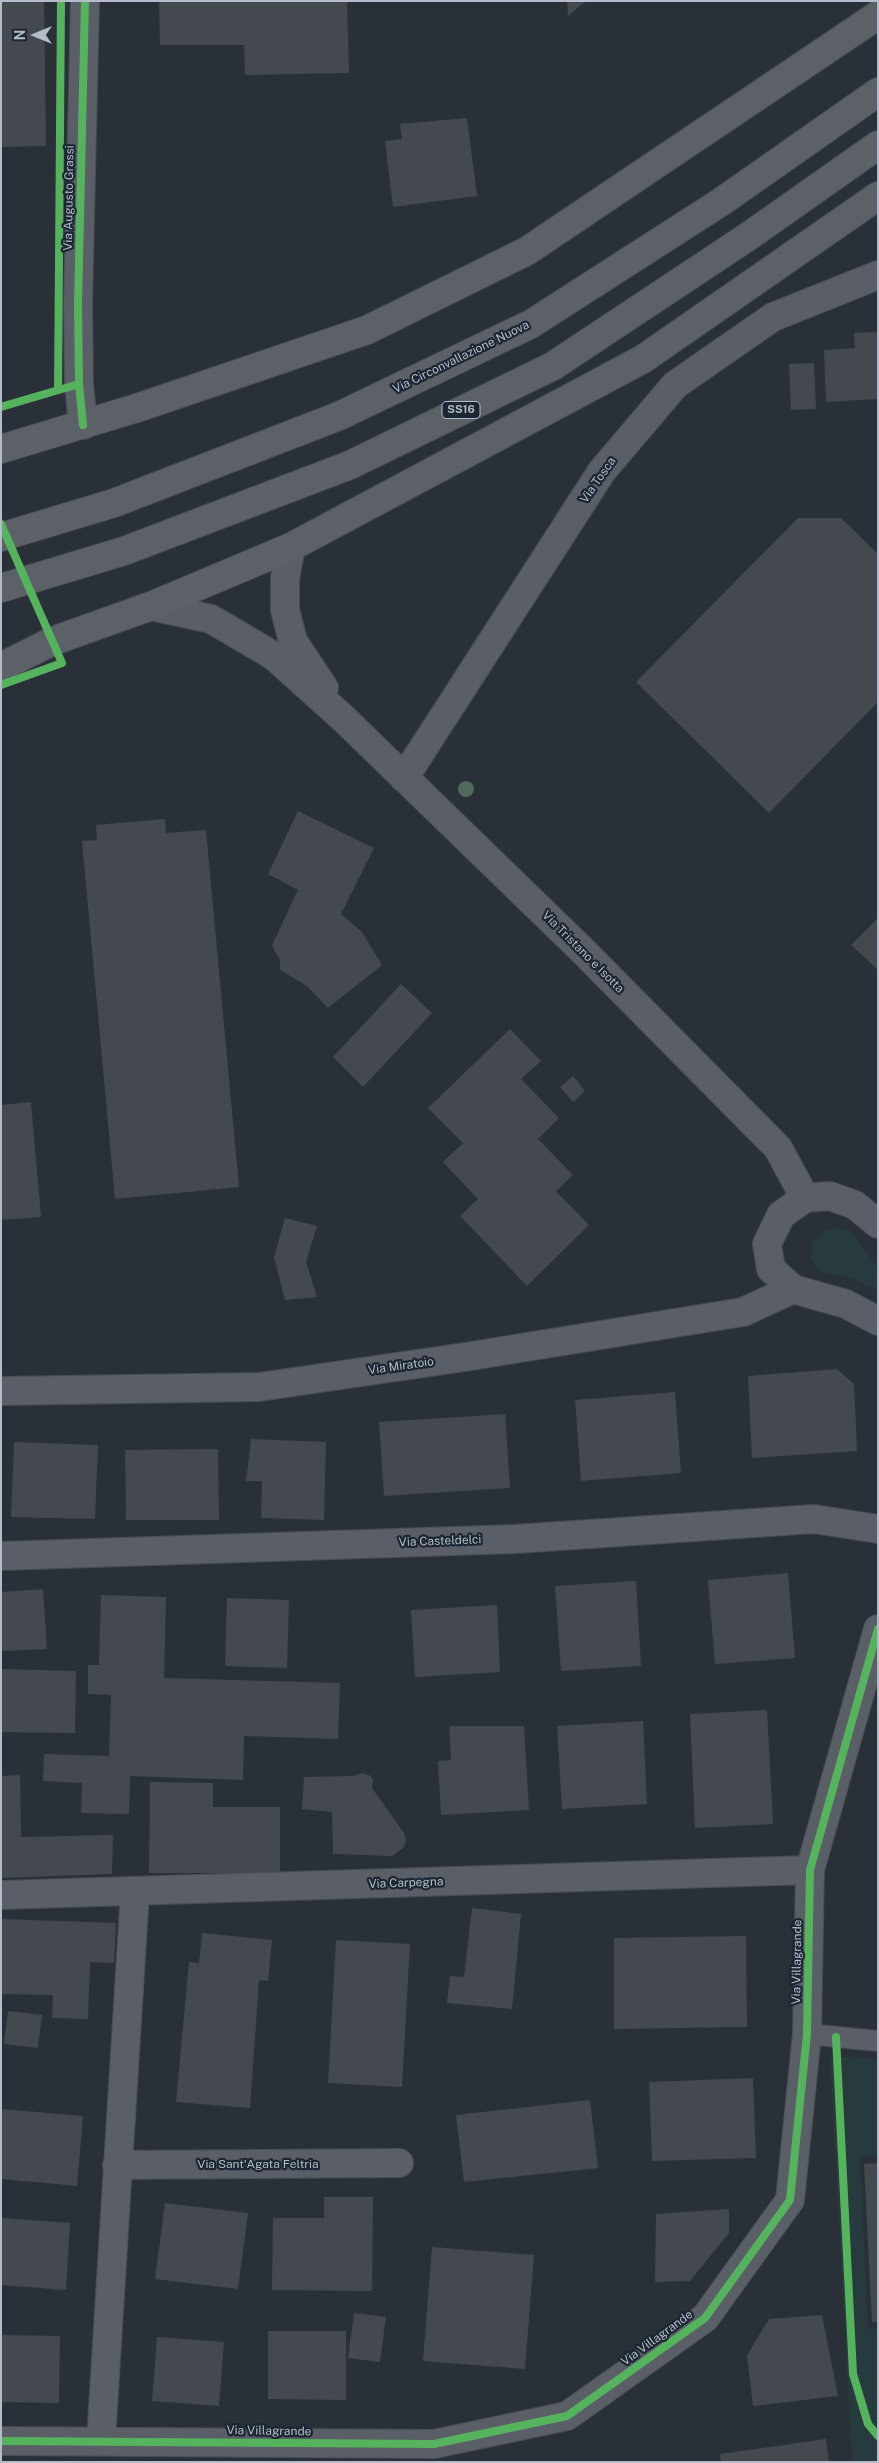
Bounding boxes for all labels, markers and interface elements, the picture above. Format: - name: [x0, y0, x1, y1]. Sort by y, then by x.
- north arrow: [10, 10, 60, 60]
- text: N: [12, 30, 28, 40]
- street label: Via Augusto Grassi: [61, 145, 77, 251]
- street label: Via Circonvallazione Nuova: [390, 318, 532, 396]
- road number: SS16: [442, 402, 480, 418]
- street label: Via Tosca: [577, 454, 619, 506]
- street label: Via Tristano e Isotta: [539, 908, 627, 996]
- street label: Via Miratoio: [367, 1354, 435, 1378]
- street label: Via Casteldelci: [398, 1532, 482, 1550]
- street label: Via Carpegna: [368, 1874, 444, 1892]
- street label: Via Villagrande: [789, 1919, 805, 2005]
- street label: Via Sant'Agata Feltria: [197, 2157, 319, 2171]
- street label: Via Villagrande: [618, 2307, 696, 2369]
- street label: Via Villagrande: [226, 2423, 312, 2439]

